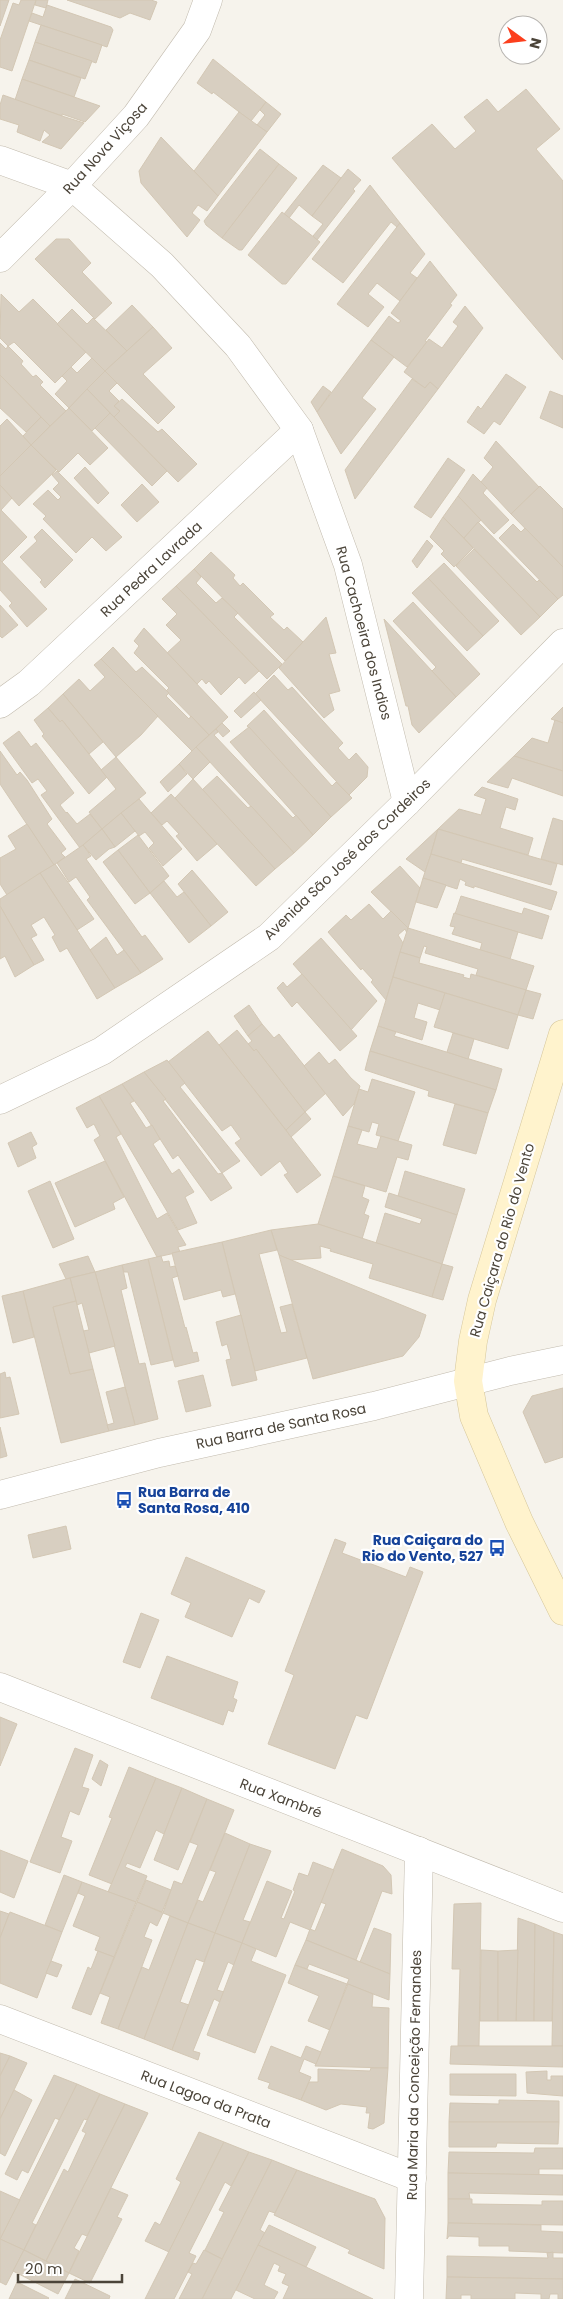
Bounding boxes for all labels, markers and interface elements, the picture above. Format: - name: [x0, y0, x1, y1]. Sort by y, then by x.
- north arrow: [498, 15, 548, 65]
- text: N: [525, 36, 547, 51]
- street label: Rua Nova Viçosa: [58, 98, 152, 198]
- street label: Rua Pedra Lavrada: [96, 517, 206, 621]
- street label: Rua Cachoeira dos Indios: [331, 544, 397, 722]
- street label: Avenida São José dos Cordeiros: [259, 774, 435, 944]
- street label: Rua Caiçara do Rio do Vento: [465, 1141, 539, 1339]
- street label: Rua Barra de Santa Rosa: [194, 1398, 368, 1454]
- place label: Rua Barra de Santa Rosa, 410: [138, 1482, 250, 1518]
- bus stop icon: Rua Barra de Santa Rosa, 410: [114, 1490, 134, 1510]
- place label: Rua Caiçara do Rio do Vento, 527: [362, 1530, 483, 1566]
- bus stop icon: Rua Caiçara do Rio do Vento, 527: [487, 1538, 507, 1558]
- street label: Rua Xambré: [237, 1773, 325, 1823]
- street label: Rua Maria da Conceição Fernandes: [402, 1950, 426, 2200]
- street label: Rua Lagoa da Prata: [138, 2065, 274, 2133]
- scale bar: [18, 2252, 121, 2284]
- text: 20 m: [25, 2258, 63, 2279]

